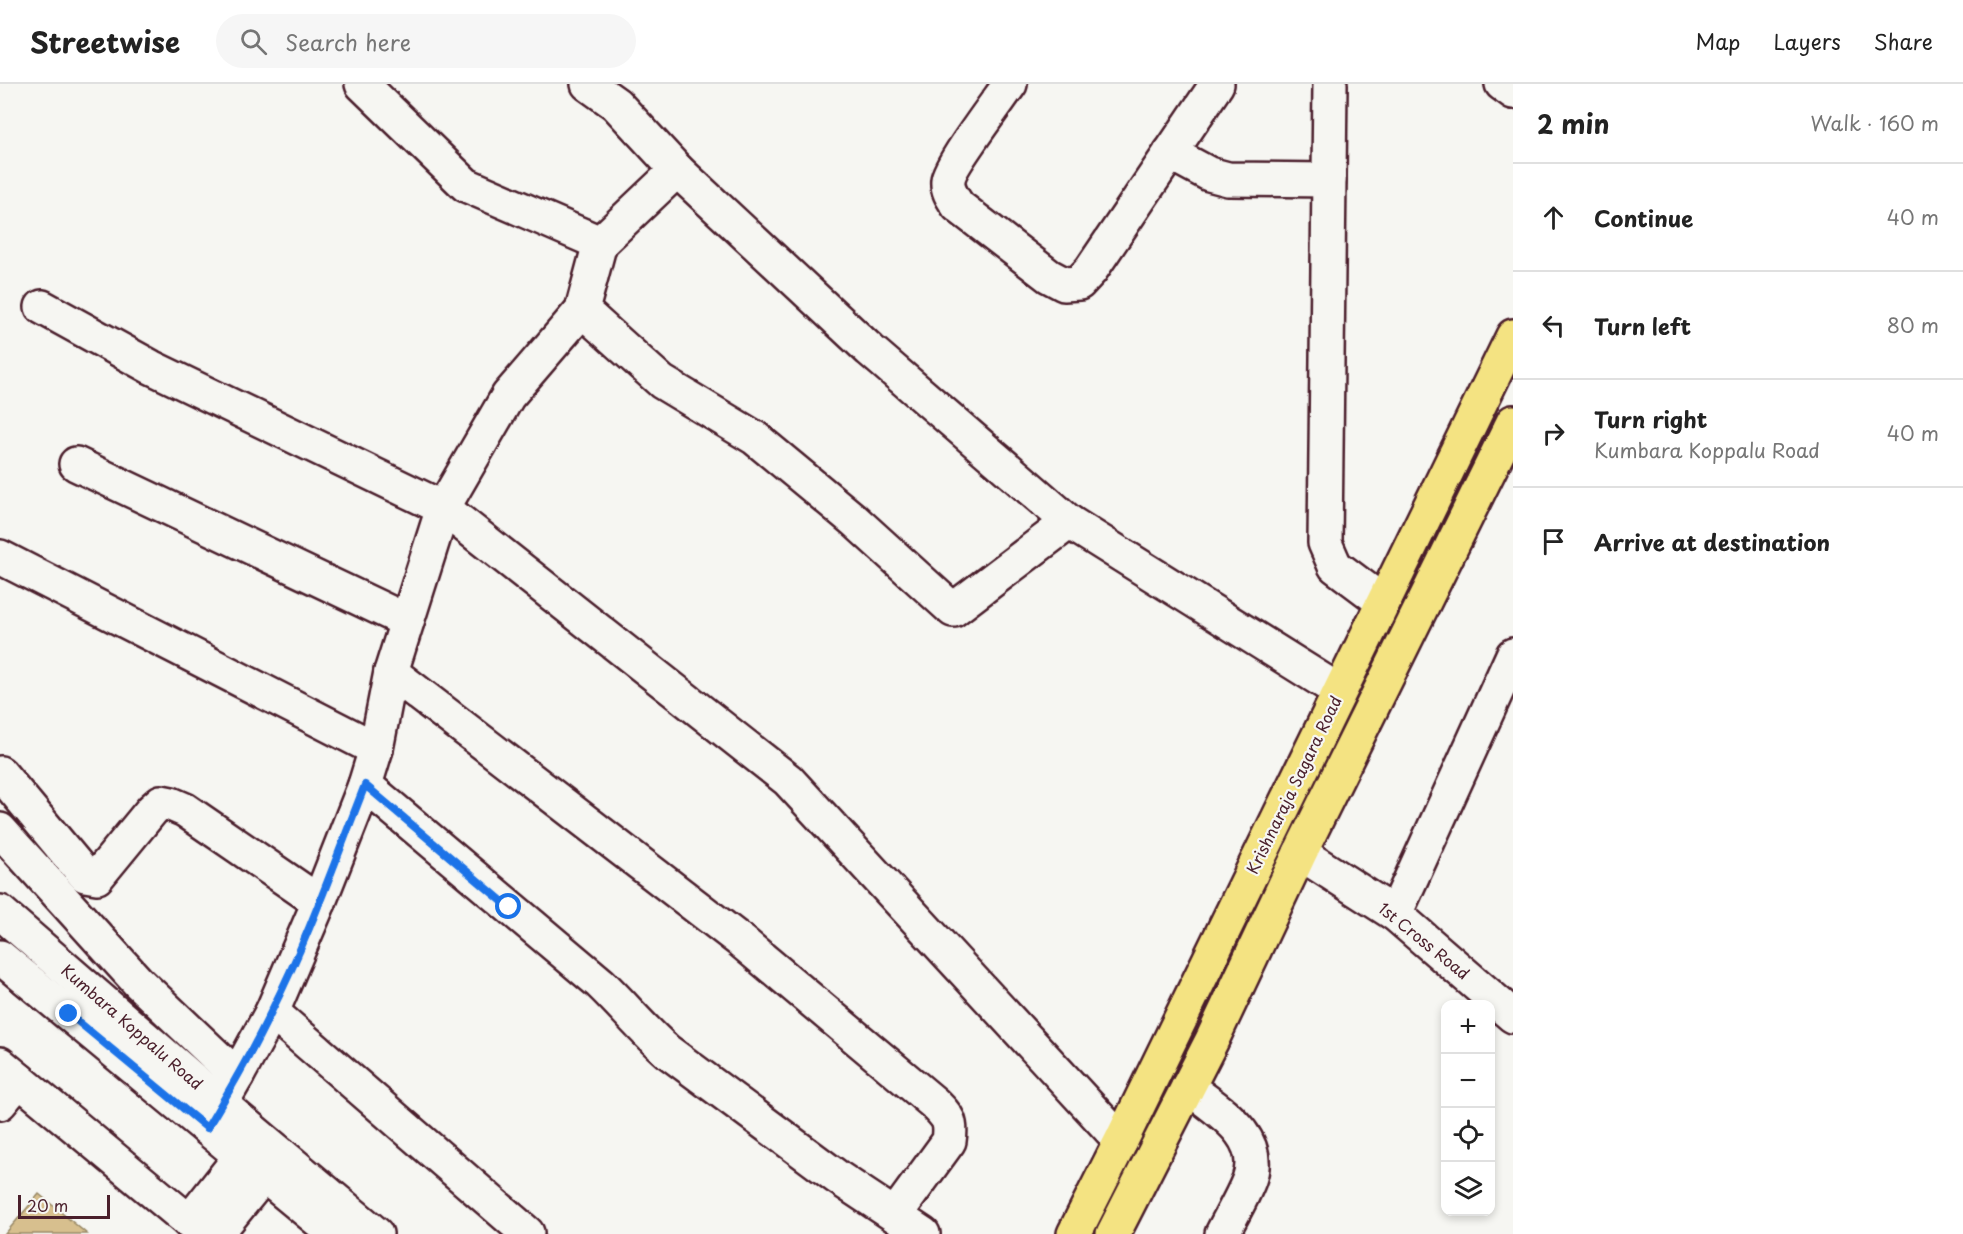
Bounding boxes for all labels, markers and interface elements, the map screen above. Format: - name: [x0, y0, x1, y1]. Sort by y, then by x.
- search box: [216, 14, 636, 68]
- text: Streetwise: [30, 20, 180, 63]
- icon: search: [237, 25, 270, 58]
- text: Search here: [285, 25, 411, 58]
- text: Map: [1696, 25, 1740, 57]
- text: Layers: [1773, 25, 1841, 57]
- text: Share: [1874, 25, 1933, 57]
- text: 2 min: [1537, 104, 1610, 143]
- text: Walk · 160 m: [1811, 108, 1939, 138]
- icon: ahead: [1537, 201, 1570, 234]
- text: Continue: [1594, 201, 1693, 234]
- text: 40 m: [1887, 202, 1939, 232]
- icon: left: [1537, 309, 1570, 342]
- text: Turn left: [1594, 309, 1691, 342]
- text: 80 m: [1887, 310, 1939, 340]
- text: Turn right: [1594, 402, 1707, 435]
- icon: right: [1537, 417, 1570, 450]
- text: 40 m: [1887, 418, 1939, 448]
- text: Kumbara Koppalu Road: [1594, 435, 1820, 465]
- icon: arrive: [1537, 525, 1570, 558]
- text: Arrive at destination: [1594, 525, 1830, 558]
- street label: Krishnaraja Sagara Road: [1239, 691, 1347, 878]
- route start: [495, 893, 521, 919]
- street label: 1st Cross Road: [1374, 896, 1475, 984]
- street label: Kumbara Koppalu Road: [57, 958, 209, 1095]
- route end: [55, 1000, 81, 1026]
- map controls: [1441, 1000, 1495, 1216]
- button: +: [1441, 1000, 1495, 1054]
- button: −: [1441, 1054, 1495, 1108]
- button: locate: [1441, 1108, 1495, 1162]
- button: layers: [1441, 1162, 1495, 1216]
- scale bar: [18, 1192, 110, 1220]
- text: 20 m: [27, 1193, 68, 1217]

